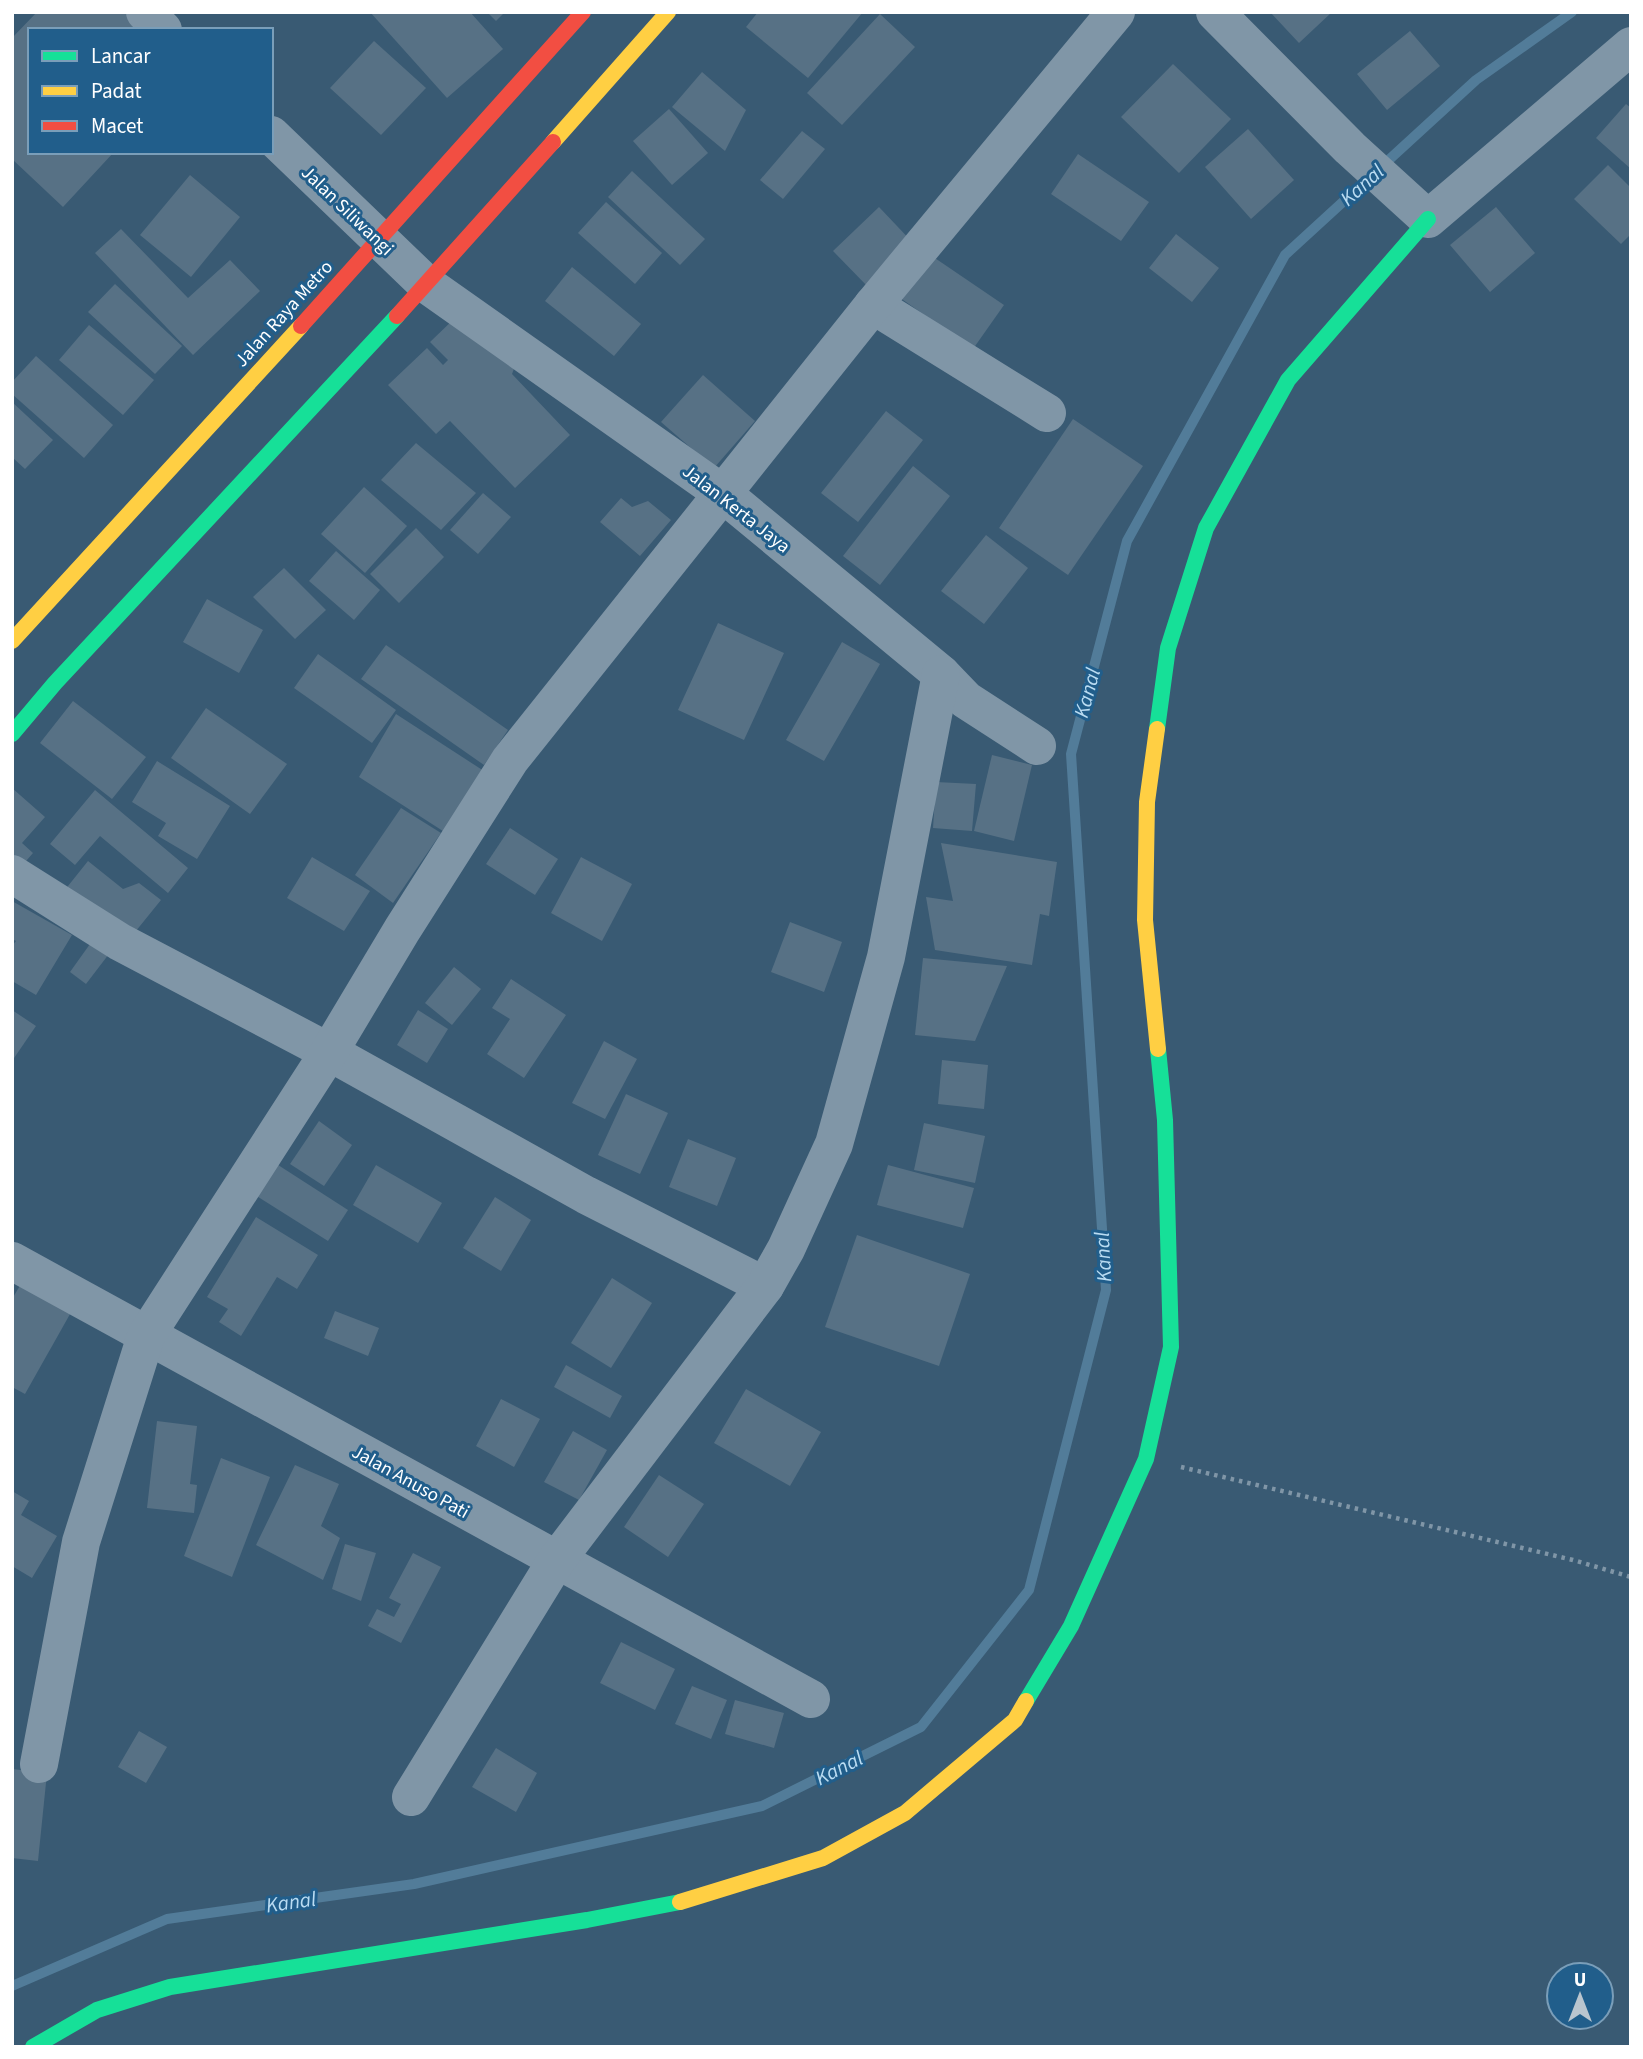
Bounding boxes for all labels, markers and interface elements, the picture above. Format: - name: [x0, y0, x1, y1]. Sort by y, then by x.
- legend: [28, 28, 273, 154]
- text: Lancar: [91, 41, 151, 71]
- text: Padat: [91, 76, 142, 106]
- text: Macet: [91, 111, 143, 141]
- water label: Kanal: [1333, 157, 1391, 213]
- street label: Jalan Siliwangi: [295, 160, 399, 262]
- street label: Jalan Raya Metro: [229, 255, 340, 373]
- street label: Jalan Kerta Jaya: [676, 458, 796, 560]
- water label: Kanal: [1066, 664, 1108, 721]
- water label: Kanal: [1087, 1230, 1119, 1283]
- street label: Jalan Anuso Pati: [347, 1439, 474, 1526]
- water label: Kanal: [810, 1743, 869, 1793]
- water label: Kanal: [264, 1884, 319, 1920]
- north arrow: [1545, 1961, 1615, 2031]
- text: U: [1574, 1967, 1586, 1994]

